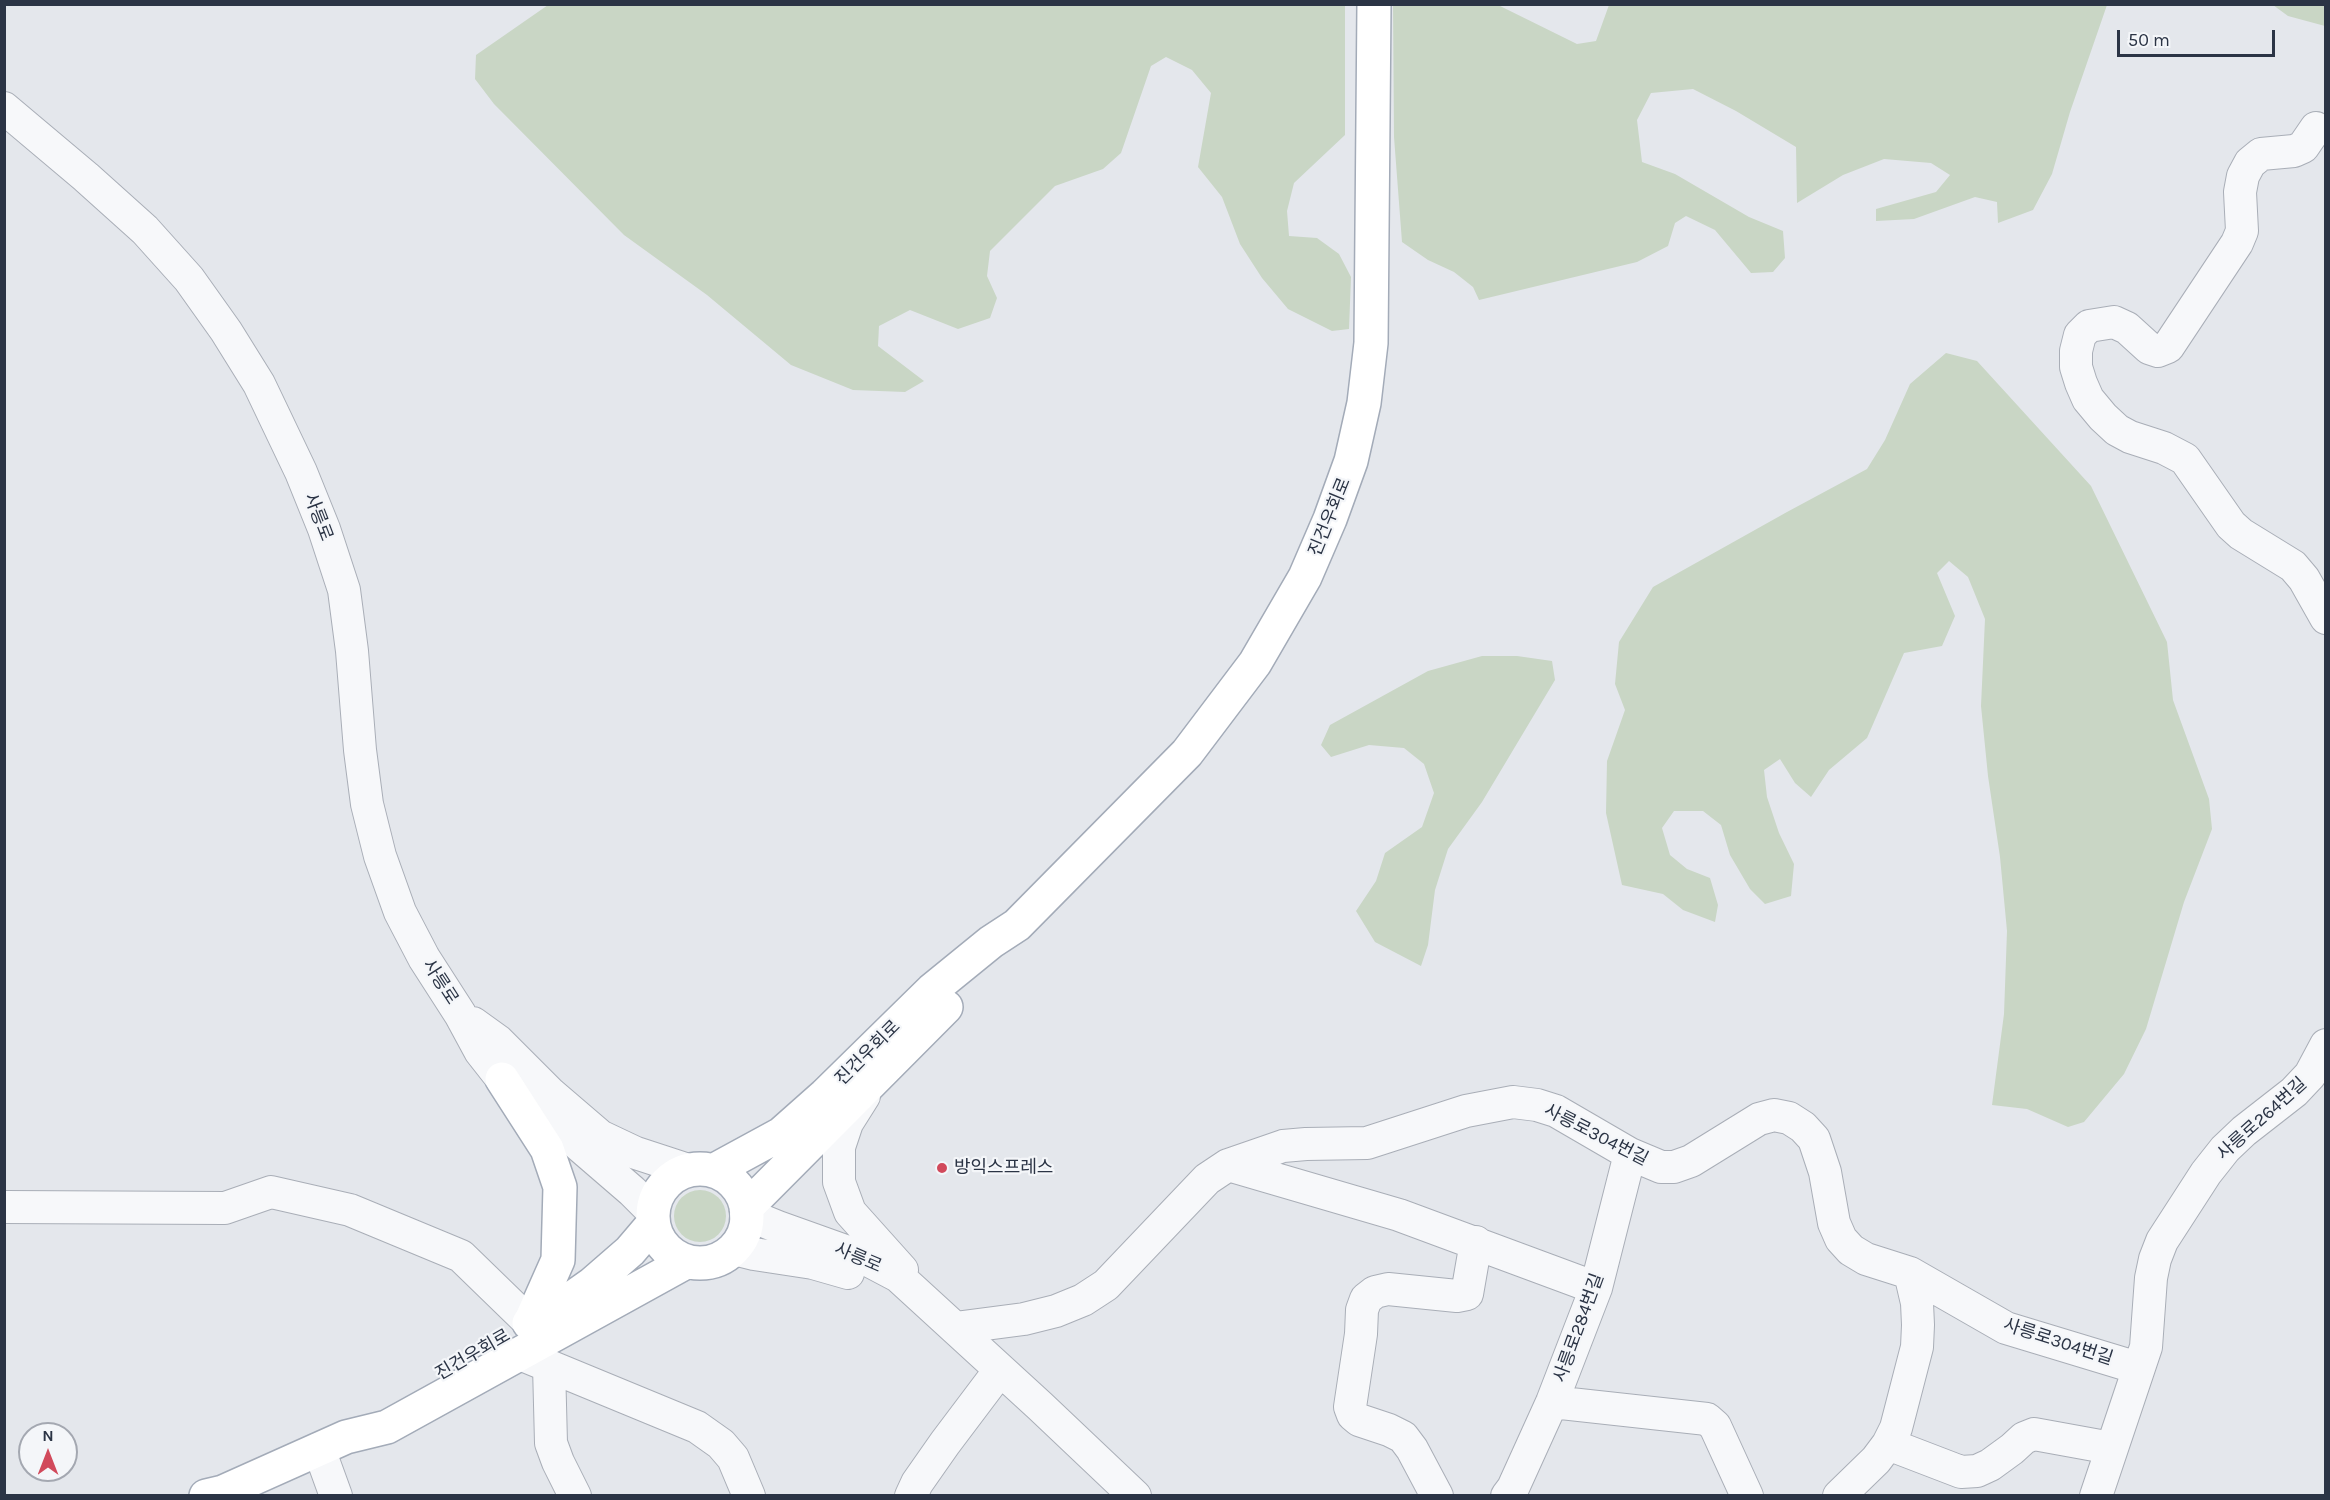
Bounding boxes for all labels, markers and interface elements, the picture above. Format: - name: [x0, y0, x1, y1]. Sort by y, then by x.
- scale bar: [2120, 18, 2278, 56]
- text: 50 m: [2128, 29, 2170, 51]
- street label: 진건우회로: [1304, 475, 1356, 559]
- street label: 사릉로: [299, 490, 337, 544]
- street label: 사릉로: [417, 955, 463, 1009]
- street label: 진건우회로: [831, 1016, 905, 1090]
- street label: 사릉로264번길: [2213, 1073, 2311, 1165]
- street label: 사릉로304번길: [1540, 1099, 1652, 1171]
- place label: 방익스프레스: [954, 1157, 1053, 1179]
- marker: 방익스프레스: [935, 1161, 949, 1175]
- street label: 사릉로: [831, 1238, 885, 1278]
- street label: 사릉로284번길: [1549, 1271, 1609, 1385]
- street label: 사릉로304번길: [2000, 1314, 2116, 1370]
- street label: 진건우회로: [432, 1325, 514, 1385]
- north arrow: [18, 1422, 78, 1482]
- text: N: [42, 1426, 54, 1445]

